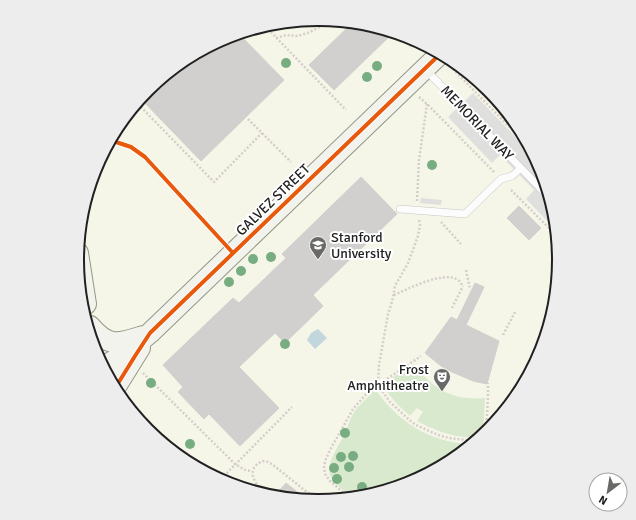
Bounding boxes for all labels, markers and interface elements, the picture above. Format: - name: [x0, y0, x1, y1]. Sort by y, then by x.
- street label: MEMORIAL WAY: [437, 82, 517, 164]
- street label: GALVEZ STREET: [233, 160, 313, 239]
- place label: Stanford University: [331, 229, 392, 262]
- school or university icon: Stanford University: [308, 235, 328, 260]
- place label: Frost Amphitheatre: [347, 361, 429, 394]
- theatre icon: Frost Amphitheatre: [432, 367, 452, 392]
- north arrow: [588, 472, 628, 512]
- text: N: [596, 493, 610, 508]

